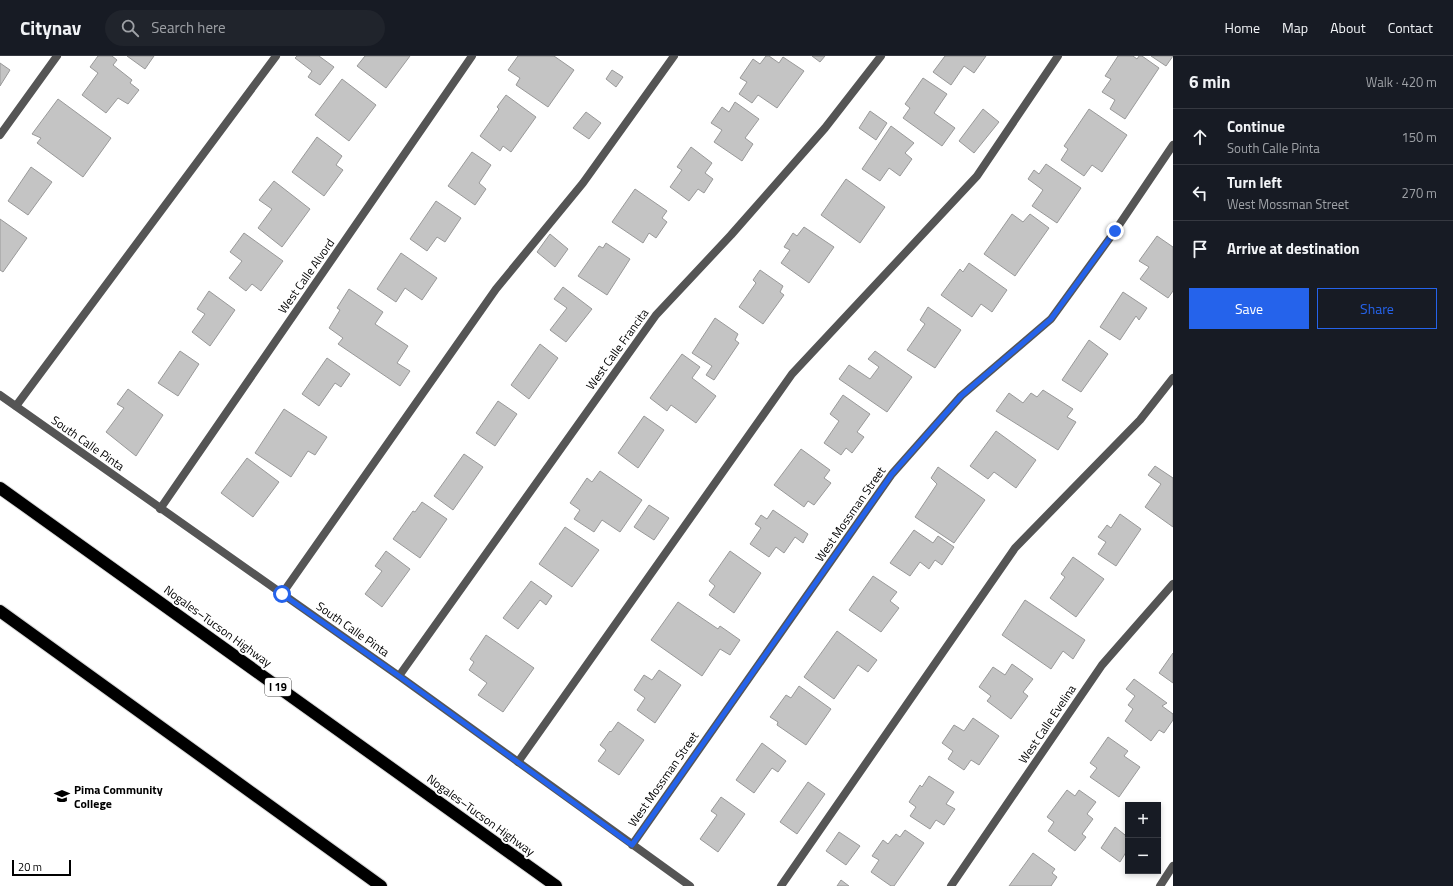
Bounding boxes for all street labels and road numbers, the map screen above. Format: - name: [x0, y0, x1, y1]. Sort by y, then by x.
- street label: West Calle Alvord: [273, 235, 339, 317]
- street label: West Calle Francita: [581, 304, 653, 394]
- street label: South Calle Pinta: [47, 411, 129, 475]
- street label: West Mossman Street: [810, 462, 890, 566]
- street label: Nogales–Tucson Highway: [160, 580, 276, 672]
- street label: South Calle Pinta: [312, 597, 394, 661]
- road number: I 19: [265, 678, 291, 696]
- street label: West Calle Evelina: [1013, 681, 1081, 767]
- street label: West Mossman Street: [623, 727, 703, 831]
- street label: Nogales–Tucson Highway: [423, 769, 539, 861]

